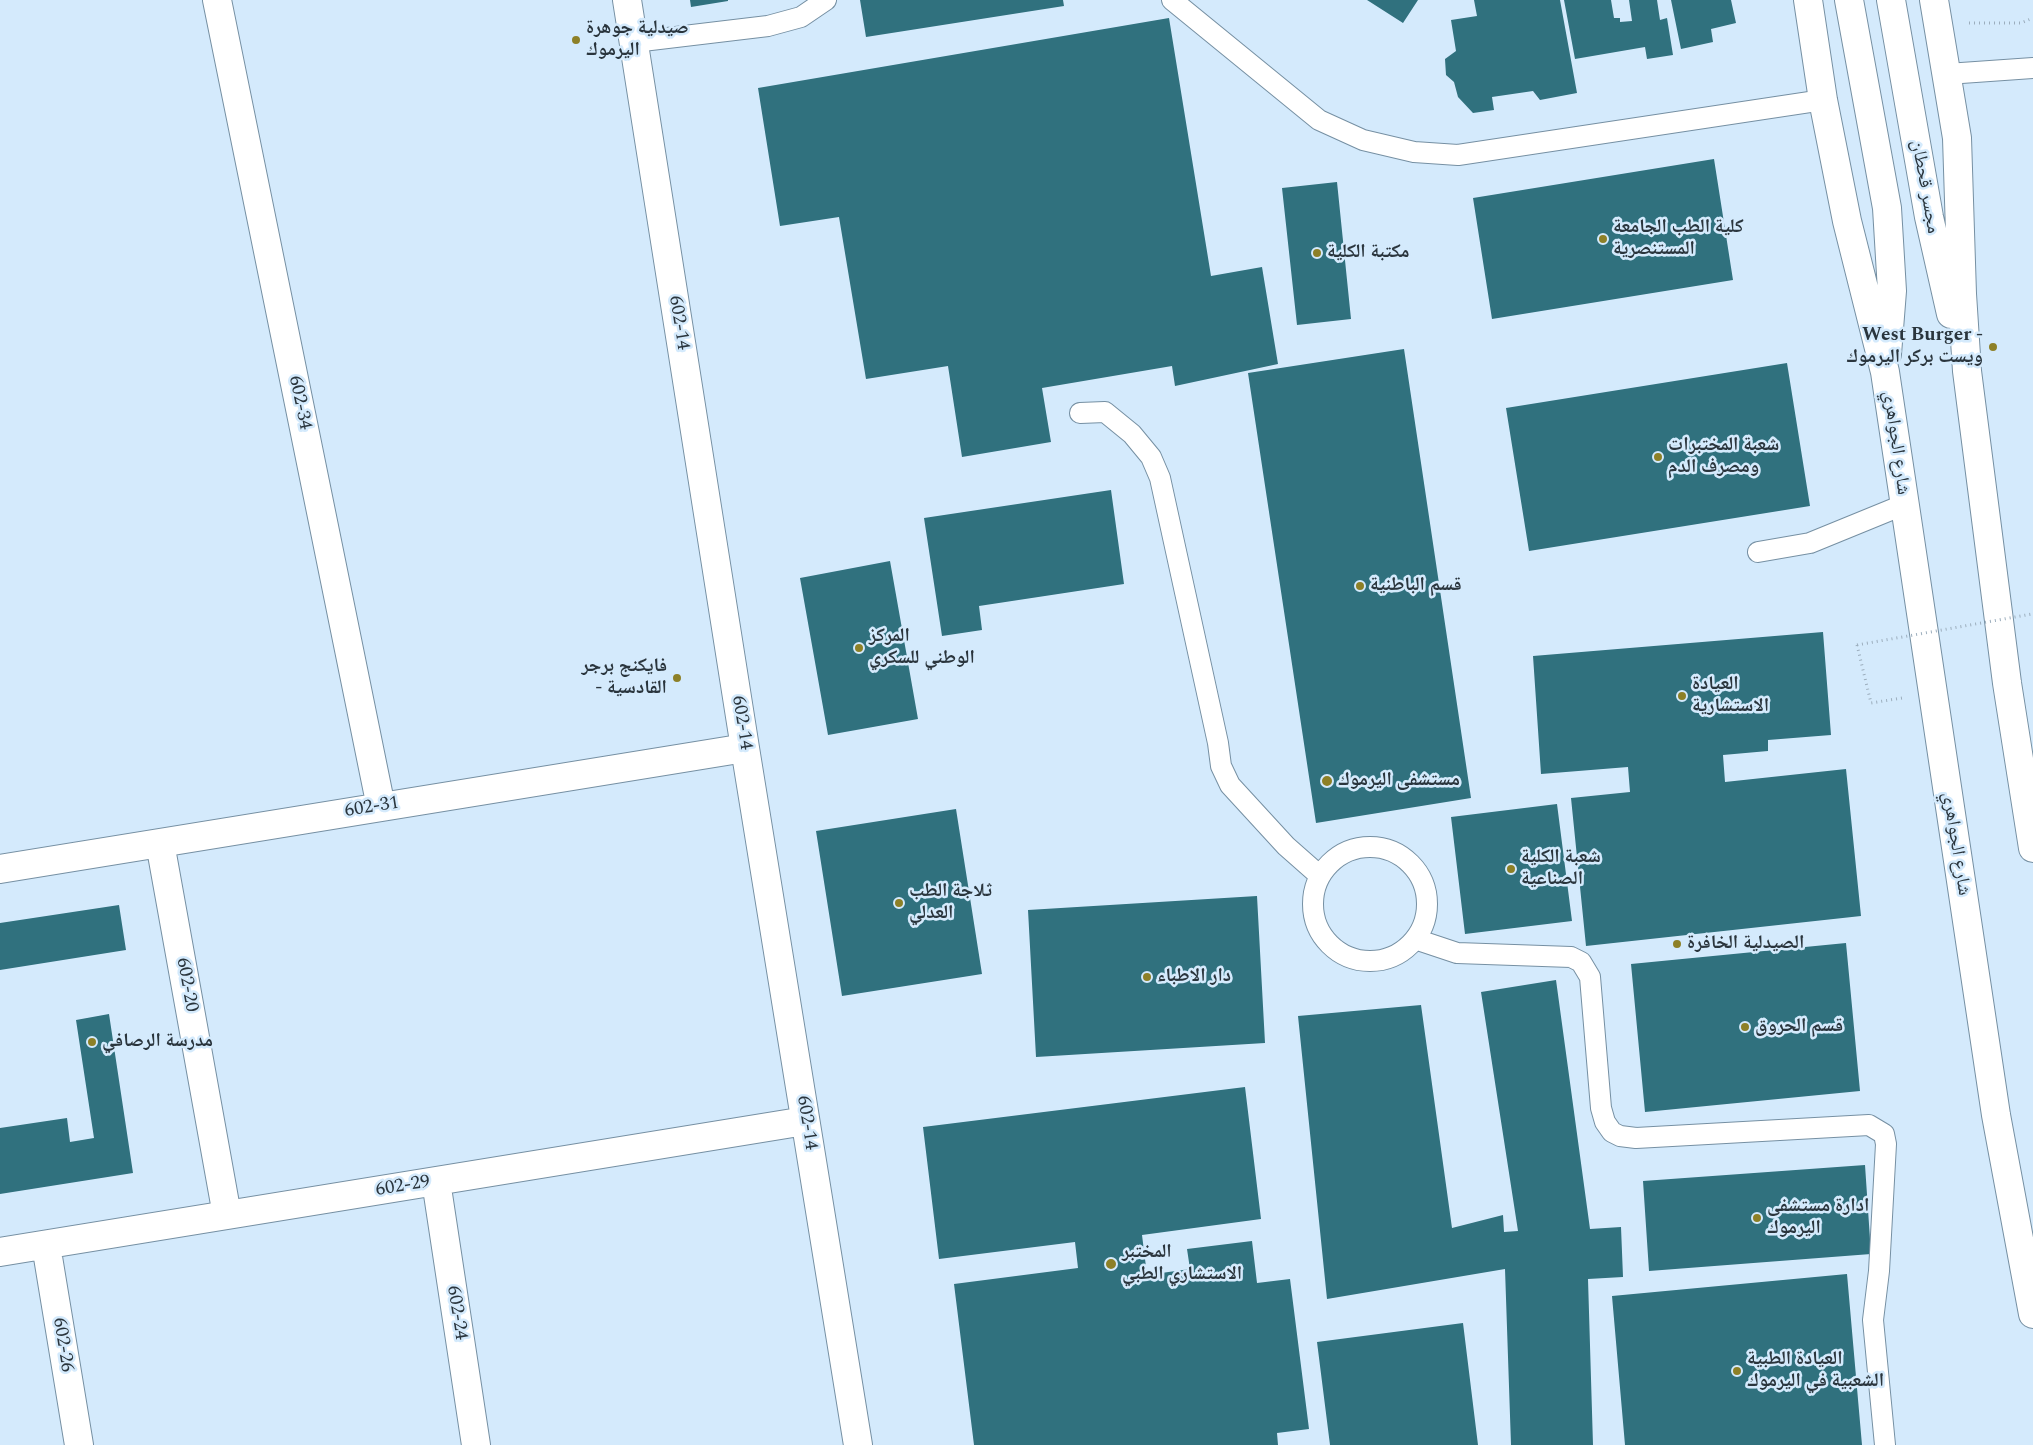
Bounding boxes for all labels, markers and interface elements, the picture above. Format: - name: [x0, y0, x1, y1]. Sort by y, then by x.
- place label: صيدلية جوهرة اليرموك: [586, 18, 689, 62]
- marker: صيدلية جوهرة اليرموك: [570, 34, 582, 46]
- street label: مجسر قحطان: [1905, 138, 1943, 236]
- place label: كلية الطب الجامعة المستنصرية: [1613, 217, 1744, 261]
- marker: كلية الطب الجامعة المستنصرية: [1597, 233, 1609, 245]
- place label: مكتبة الكلية: [1327, 242, 1410, 264]
- marker: مكتبة الكلية: [1311, 247, 1323, 259]
- street label: 602-14: [662, 294, 694, 352]
- place label: West Burger - ويست بركر اليرموك: [1846, 325, 1983, 369]
- marker: West Burger - ويست بركر اليرموك: [1987, 341, 1999, 353]
- street label: 602-34: [282, 374, 316, 432]
- street label: شارع الجواهري: [1876, 390, 1914, 496]
- place label: شعبة المختبرات ومصرف الدم: [1668, 435, 1779, 479]
- marker: شعبة المختبرات ومصرف الدم: [1652, 451, 1664, 463]
- place label: قسم الباطنية: [1370, 575, 1462, 597]
- marker: قسم الباطنية: [1354, 580, 1366, 592]
- place label: المركز الوطني للسكري: [869, 626, 975, 670]
- marker: المركز الوطني للسكري: [853, 642, 865, 654]
- place label: فايكنج برجر - القادسية: [581, 656, 667, 700]
- marker: فايكنج برجر - القادسية: [671, 672, 683, 684]
- place label: العيادة الاستشارية: [1692, 674, 1769, 718]
- marker: العيادة الاستشارية: [1676, 690, 1688, 702]
- street label: 602-14: [725, 694, 757, 752]
- place label: مستشفى اليرموك: [1338, 770, 1460, 792]
- marker: مستشفى اليرموك: [1320, 774, 1334, 788]
- street label: شارع الجواهري: [1936, 791, 1974, 897]
- street label: 602-31: [343, 792, 401, 824]
- place label: شعبة الكلية الصناعية: [1521, 847, 1601, 891]
- marker: شعبة الكلية الصناعية: [1505, 863, 1517, 875]
- place label: ثلاجة الطب العدلي: [909, 881, 992, 925]
- marker: ثلاجة الطب العدلي: [893, 897, 905, 909]
- place label: الصيدلية الخافرة: [1687, 933, 1804, 955]
- marker: الصيدلية الخافرة: [1671, 938, 1683, 950]
- street label: 602-20: [170, 956, 202, 1014]
- place label: دار الاطباء: [1157, 966, 1231, 988]
- marker: دار الاطباء: [1141, 971, 1153, 983]
- place label: قسم الحروق: [1755, 1016, 1843, 1038]
- marker: قسم الحروق: [1739, 1021, 1751, 1033]
- place label: مدرسة الرصافي: [102, 1031, 213, 1053]
- marker: مدرسة الرصافي: [86, 1036, 98, 1048]
- street label: 602-14: [790, 1094, 822, 1152]
- street label: 602-29: [374, 1171, 432, 1203]
- place label: ادارة مستشفى اليرموك: [1767, 1196, 1869, 1240]
- marker: ادارة مستشفى اليرموك: [1751, 1212, 1763, 1224]
- place label: المختبر الاستشاري الطبي: [1122, 1242, 1242, 1286]
- marker: المختبر الاستشاري الطبي: [1104, 1257, 1118, 1271]
- street label: 602-24: [440, 1284, 472, 1342]
- street label: 602-26: [46, 1316, 78, 1374]
- place label: العيادة الطبية الشعبية في اليرموك: [1747, 1349, 1884, 1393]
- marker: العيادة الطبية الشعبية في اليرموك: [1731, 1365, 1743, 1377]

